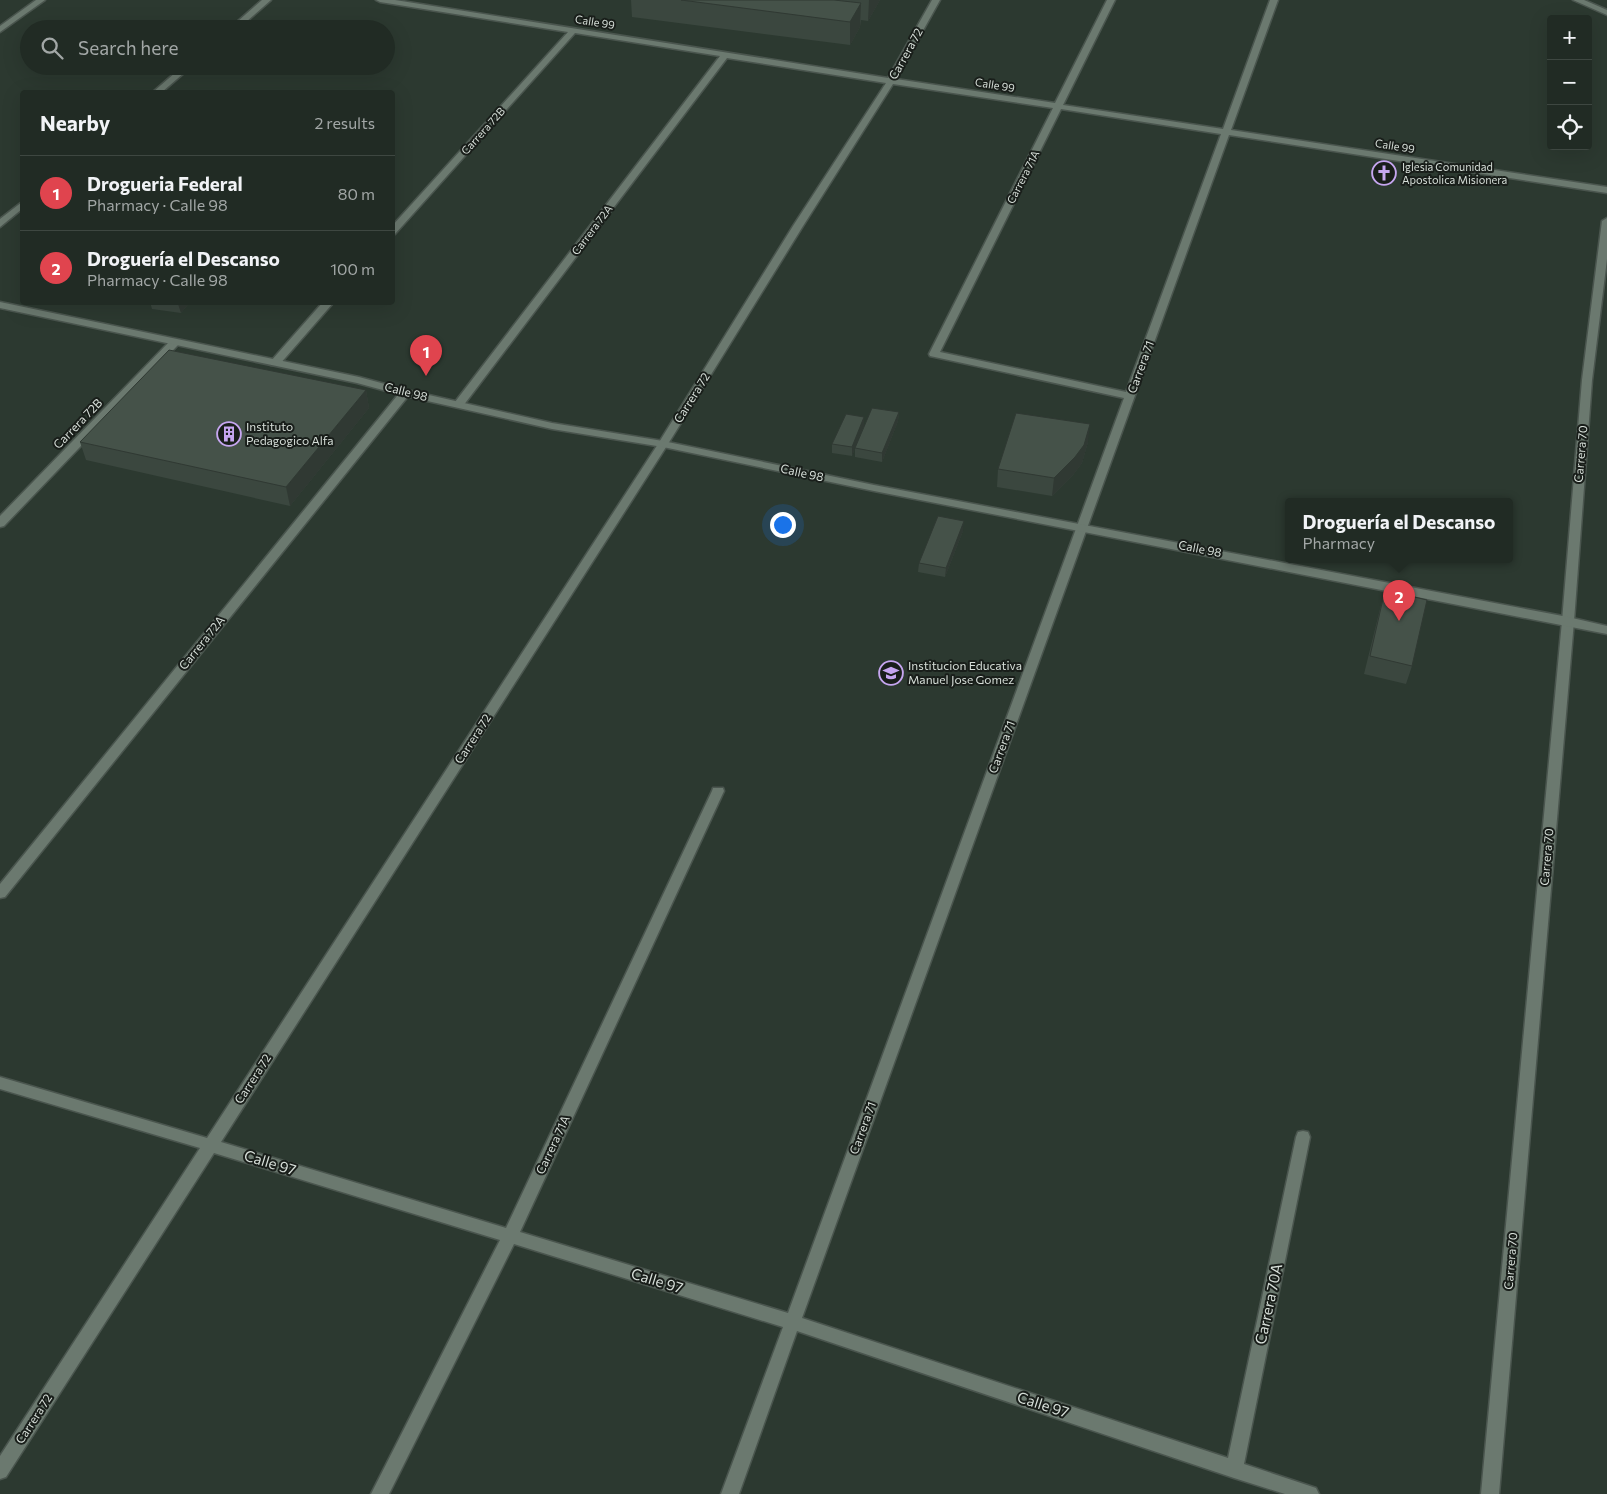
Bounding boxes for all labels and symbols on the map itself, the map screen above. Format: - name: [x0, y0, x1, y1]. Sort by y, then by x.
- street label: Calle 99: [574, 12, 616, 31]
- street label: Carrera 72: [885, 25, 925, 82]
- street label: Calle 99: [974, 75, 1016, 94]
- street label: Carrera 72B: [458, 104, 507, 157]
- street label: Calle 99: [1374, 136, 1416, 155]
- street label: Carrera 71A: [1004, 148, 1042, 206]
- church icon: Iglesia Comunidad Apostolica Misionera: [1371, 160, 1397, 186]
- place label: Iglesia Comunidad Apostolica Misionera: [1402, 160, 1507, 186]
- street label: Carrera 72A: [569, 202, 615, 257]
- pin: 1: [410, 335, 442, 376]
- street label: Carrera 71: [1124, 338, 1156, 395]
- street label: Carrera 72: [670, 370, 712, 425]
- street label: Calle 98: [383, 379, 429, 403]
- street label: Carrera 72B: [50, 395, 105, 451]
- place label: Instituto Pedagogico Alfa: [246, 419, 334, 447]
- building icon: Instituto Pedagogico Alfa: [216, 421, 242, 447]
- street label: Carrera 70: [1571, 424, 1590, 483]
- street label: Calle 98: [779, 461, 825, 483]
- your location: [770, 512, 796, 538]
- street label: Calle 98: [1177, 537, 1223, 559]
- pin: 2: [1383, 580, 1415, 621]
- street label: Carrera 72A: [175, 613, 227, 672]
- place label: Institucion Educativa Manuel Jose Gomez: [908, 658, 1022, 687]
- school or university icon: Institucion Educativa Manuel Jose Gomez: [878, 660, 904, 686]
- street label: Carrera 72: [451, 711, 494, 766]
- street label: Carrera 71: [985, 718, 1017, 775]
- street label: Carrera 70: [1537, 827, 1556, 886]
- street label: Carrera 72: [231, 1051, 274, 1106]
- street label: Carrera 71: [846, 1099, 878, 1156]
- street label: Carrera 71A: [532, 1113, 572, 1176]
- street label: Calle 97: [242, 1146, 299, 1178]
- street label: Carrera 70: [1501, 1231, 1520, 1290]
- street label: Carrera 70A: [1251, 1262, 1285, 1346]
- street label: Calle 97: [629, 1264, 686, 1296]
- street label: Calle 97: [1015, 1387, 1072, 1421]
- street label: Carrera 72: [12, 1391, 55, 1446]

